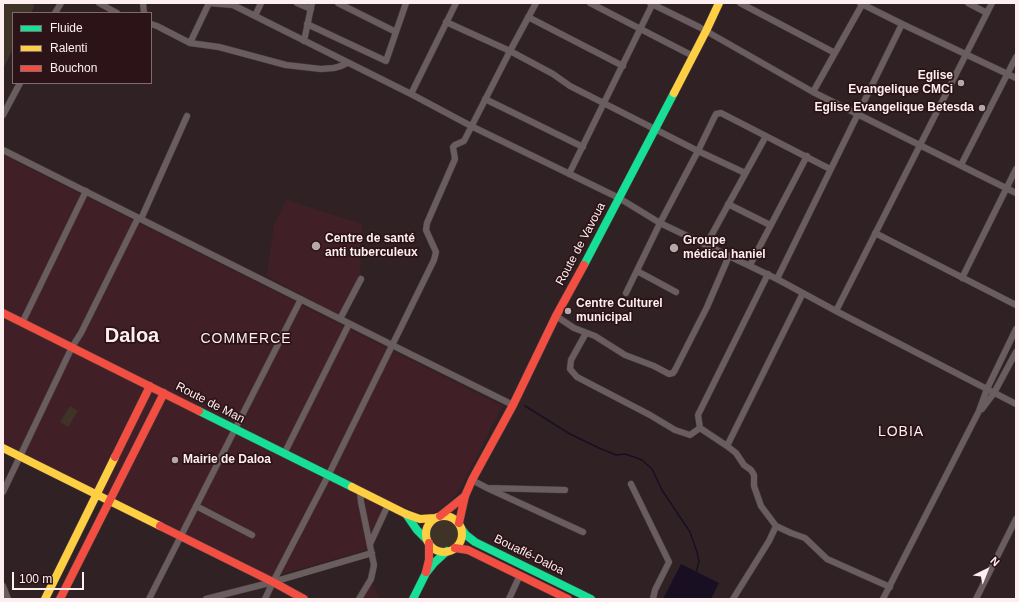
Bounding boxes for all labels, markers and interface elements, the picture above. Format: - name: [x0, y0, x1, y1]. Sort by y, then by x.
- legend: [12, 12, 152, 84]
- text: Fluide: [50, 21, 83, 35]
- text: Ralenti: [50, 41, 87, 55]
- text: Bouchon: [50, 61, 97, 75]
- place label: Eglise Evangelique CMCi: [848, 69, 953, 97]
- marker: Eglise Evangelique CMCi: [956, 78, 966, 88]
- place label: Eglise Evangelique Betesda: [815, 101, 974, 115]
- marker: Eglise Evangelique Betesda: [977, 103, 987, 113]
- street label: Route de Vavoua: [553, 200, 609, 288]
- place label: Centre de santé anti tuberculeux: [325, 232, 418, 260]
- place label: Groupe médical haniel: [683, 234, 766, 262]
- marker: Centre de santé anti tuberculeux: [310, 240, 322, 252]
- marker: Groupe médical haniel: [668, 242, 680, 254]
- place label: Centre Culturel municipal: [576, 297, 663, 325]
- marker: Centre Culturel municipal: [563, 306, 573, 316]
- district label: Daloa: [105, 324, 159, 348]
- district label: COMMERCE: [200, 331, 292, 347]
- street label: Route de Man: [173, 379, 247, 427]
- district label: LOBIA: [878, 424, 924, 440]
- place label: Mairie de Daloa: [183, 453, 271, 467]
- marker: Mairie de Daloa: [170, 455, 180, 465]
- street label: Bouaflé-Daloa: [492, 532, 566, 578]
- north arrow: [967, 550, 1007, 590]
- text: N: [988, 554, 1002, 568]
- scale bar: [14, 564, 86, 590]
- text: 100 m: [19, 572, 52, 586]

